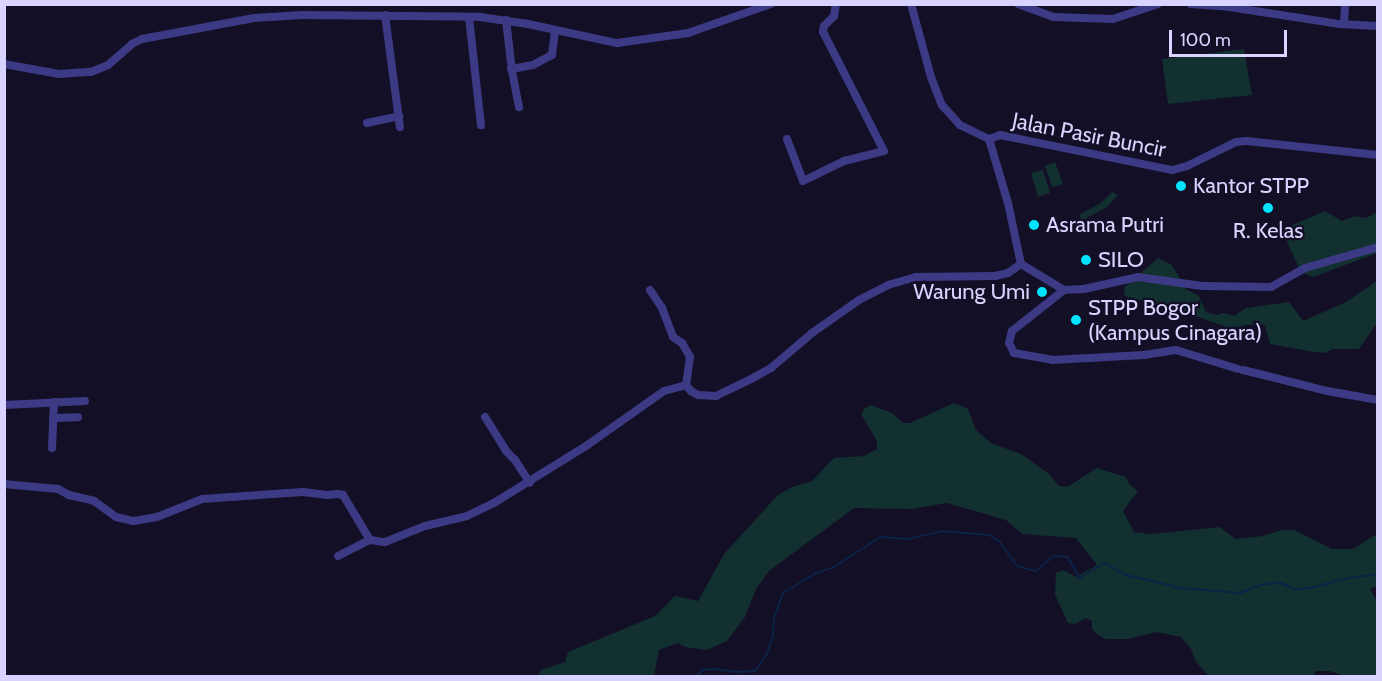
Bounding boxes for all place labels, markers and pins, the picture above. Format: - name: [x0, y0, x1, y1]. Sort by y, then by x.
- place label: Kantor STPP: [1193, 173, 1309, 199]
- marker: Kantor STPP: [1174, 179, 1188, 193]
- marker: R. Kelas: [1261, 201, 1275, 215]
- place label: Asrama Putri: [1046, 212, 1164, 238]
- marker: Asrama Putri: [1027, 218, 1041, 232]
- place label: R. Kelas: [1233, 218, 1303, 244]
- place label: SILO: [1098, 247, 1144, 273]
- marker: SILO: [1079, 253, 1093, 267]
- place label: Warung Umi: [913, 279, 1030, 305]
- marker: Warung Umi: [1035, 285, 1049, 299]
- place label: STPP Bogor (Kampus Cinagara): [1088, 294, 1262, 346]
- marker: STPP Bogor (Kampus Cinagara): [1069, 313, 1083, 327]

